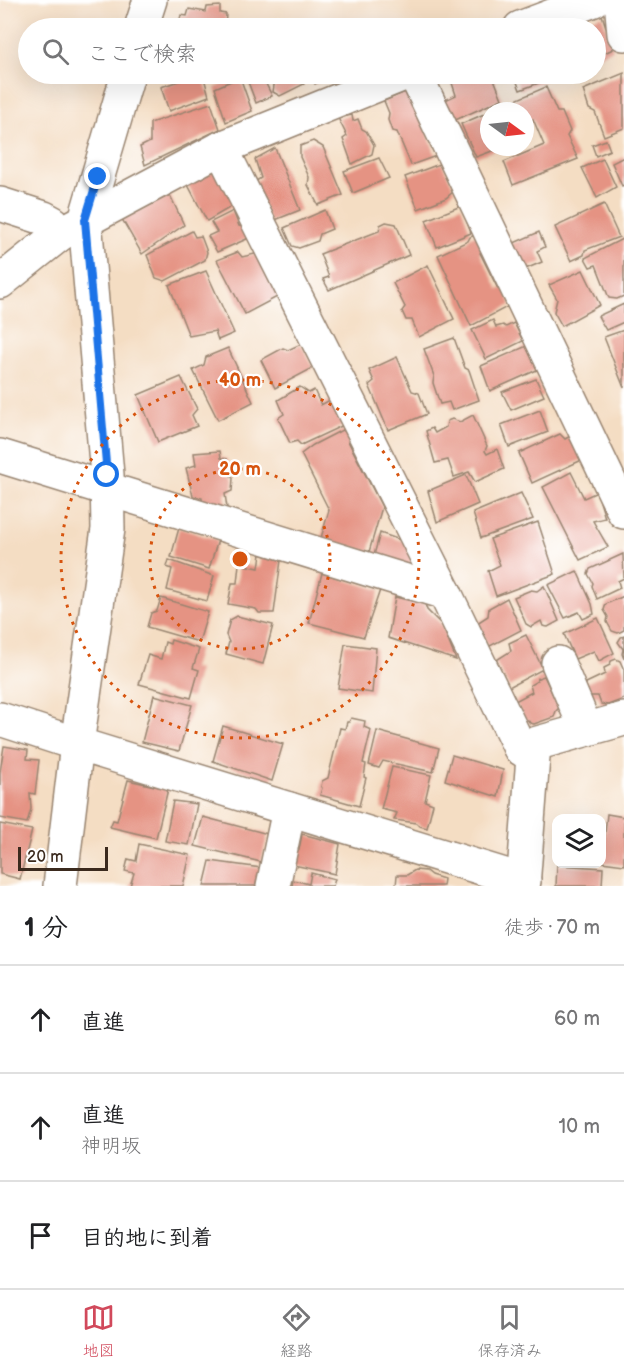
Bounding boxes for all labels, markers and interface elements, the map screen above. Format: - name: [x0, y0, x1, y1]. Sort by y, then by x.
- search box: [18, 18, 606, 84]
- icon: search: [39, 35, 72, 68]
- text: ここで検索: [87, 41, 197, 68]
- north arrow: [480, 102, 534, 156]
- route end: [84, 163, 110, 189]
- text: 40 m: [219, 370, 261, 391]
- text: 20 m: [219, 459, 261, 480]
- route start: [93, 461, 119, 487]
- centre of rings: [230, 549, 250, 569]
- map controls: [552, 814, 606, 868]
- button: layers: [552, 814, 606, 868]
- scale bar: [18, 844, 108, 872]
- text: 20 m: [27, 848, 63, 867]
- text: 1 分: [24, 913, 68, 944]
- text: 徒歩 · 70 m: [504, 916, 600, 940]
- icon: ahead: [24, 1003, 57, 1036]
- text: 60 m: [554, 1007, 600, 1031]
- text: 直進: [81, 1009, 125, 1036]
- text: 直進: [81, 1102, 125, 1129]
- icon: ahead: [24, 1111, 57, 1144]
- text: 10 m: [559, 1115, 600, 1139]
- text: 神明坂: [81, 1134, 141, 1158]
- icon: arrive: [24, 1219, 57, 1252]
- text: 目的地に到着: [81, 1225, 213, 1252]
- tab: 地図: [82, 1301, 115, 1361]
- tab: 経路: [280, 1301, 313, 1361]
- tab: 保存済み: [478, 1301, 542, 1361]

